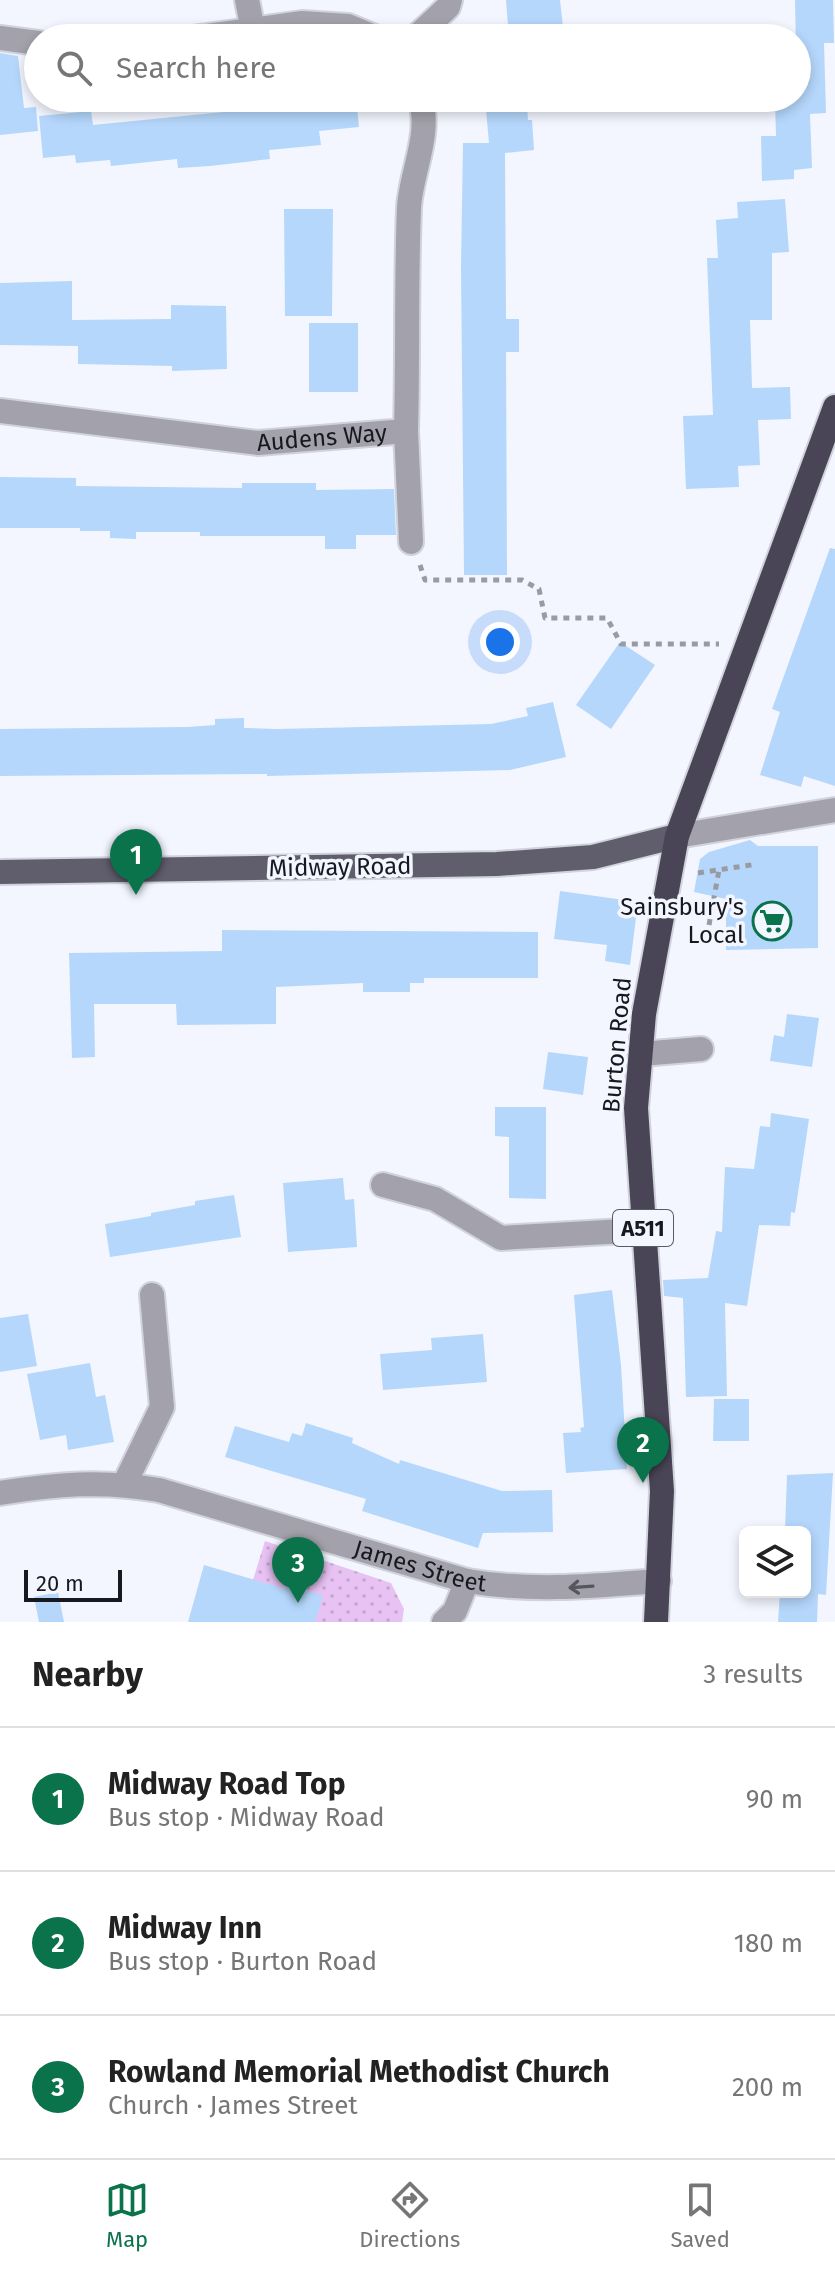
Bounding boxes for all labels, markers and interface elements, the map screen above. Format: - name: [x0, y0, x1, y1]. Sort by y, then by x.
- search box: [24, 24, 811, 112]
- icon: search: [52, 46, 96, 90]
- text: Search here: [116, 50, 276, 86]
- street label: Audens Way: [256, 419, 388, 457]
- your location: [480, 622, 520, 662]
- pin: 1: [110, 829, 162, 895]
- street label: Midway Road: [268, 852, 412, 882]
- place label: Sainsbury's Local: [620, 893, 744, 949]
- supermarket icon: Sainsbury's Local: [751, 900, 793, 942]
- street label: Burton Road: [597, 976, 637, 1114]
- road number: A511: [613, 1210, 673, 1246]
- pin: 2: [617, 1417, 669, 1483]
- map controls: [739, 1526, 811, 1598]
- button: layers: [739, 1526, 811, 1598]
- street label: James Street: [350, 1534, 488, 1598]
- pin: 3: [272, 1537, 324, 1603]
- scale bar: [24, 1566, 122, 1602]
- text: 20 m: [36, 1570, 84, 1597]
- one-way arrow: [568, 1580, 595, 1595]
- text: Nearby: [32, 1654, 143, 1695]
- text: 3 results: [703, 1659, 803, 1690]
- text: Midway Road Top: [108, 1766, 346, 1802]
- text: 1: [52, 1784, 64, 1815]
- text: 90 m: [746, 1784, 803, 1815]
- text: Bus stop · Midway Road: [108, 1802, 385, 1833]
- text: Midway Inn: [108, 1910, 262, 1946]
- text: 2: [51, 1928, 65, 1959]
- text: 180 m: [734, 1928, 803, 1959]
- text: Bus stop · Burton Road: [108, 1946, 377, 1977]
- text: Rowland Memorial Methodist Church: [108, 2054, 610, 2090]
- text: 3: [51, 2072, 65, 2103]
- text: 200 m: [732, 2072, 803, 2103]
- text: Church · James Street: [108, 2090, 358, 2121]
- tab: Map: [105, 2178, 149, 2253]
- tab: Directions: [359, 2178, 460, 2253]
- tab: Saved: [670, 2178, 730, 2253]

